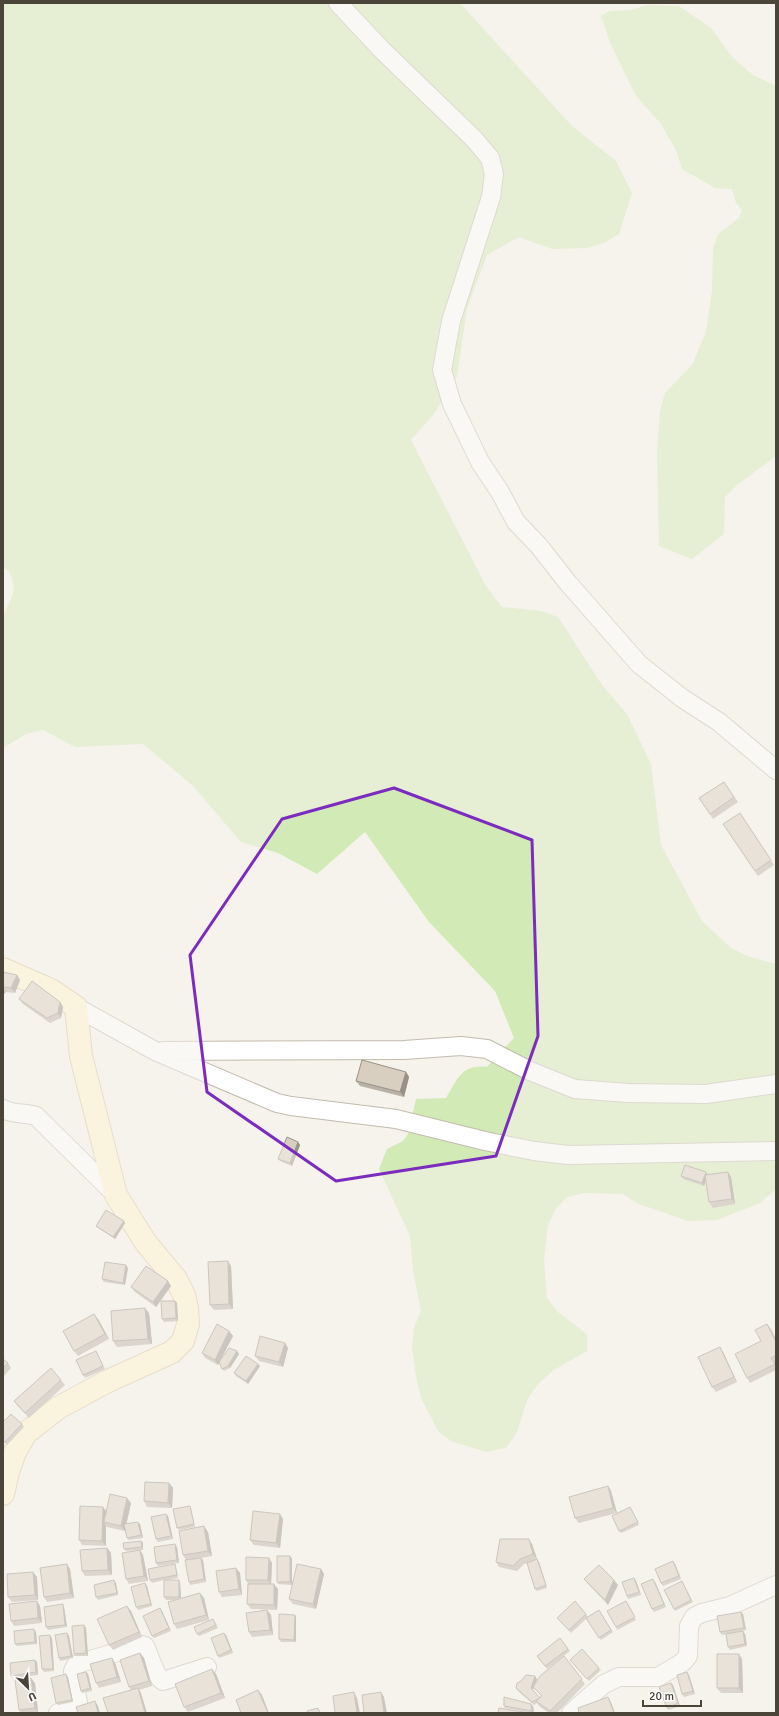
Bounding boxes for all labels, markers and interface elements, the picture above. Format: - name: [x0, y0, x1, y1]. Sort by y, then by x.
- north arrow: [8, 1668, 48, 1708]
- scale bar: [643, 1682, 701, 1708]
- text: U: [26, 1689, 38, 1704]
- text: 20 m: [649, 1689, 674, 1704]

